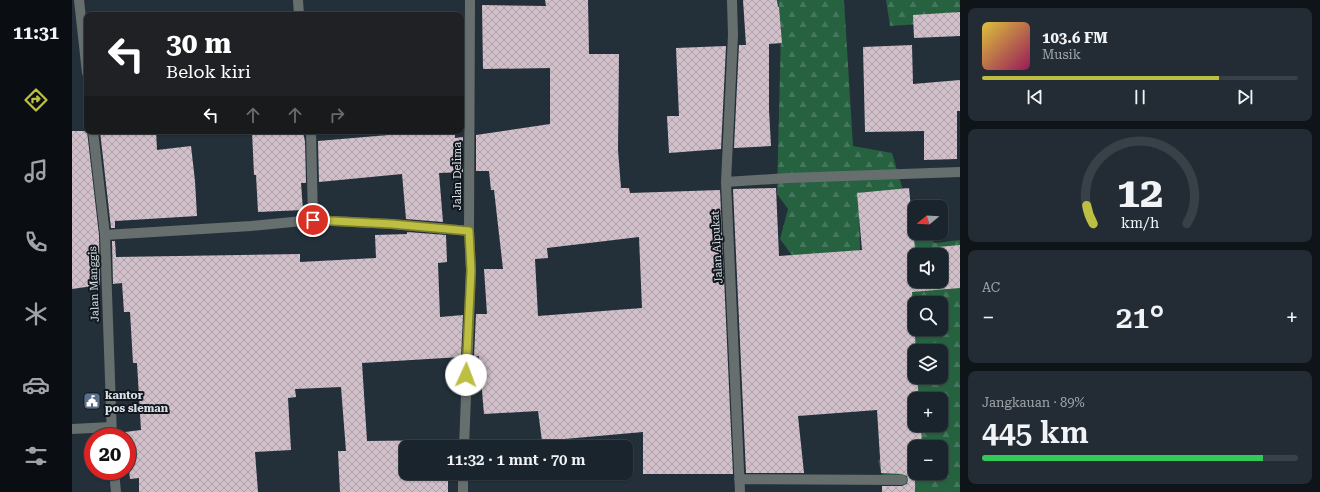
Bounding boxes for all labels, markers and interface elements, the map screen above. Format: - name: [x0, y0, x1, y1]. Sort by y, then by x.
- text: 11:31: [13, 22, 59, 43]
- text: 30 m: [166, 27, 231, 60]
- icon: left: [100, 28, 152, 80]
- text: 103.6 FM: [1042, 29, 1108, 47]
- text: Musik: [1042, 47, 1081, 62]
- text: Belok kiri: [166, 61, 251, 82]
- icon: directions: [22, 86, 50, 114]
- icon: previous: [1024, 86, 1046, 108]
- icon: pause: [1129, 86, 1151, 108]
- icon: next: [1234, 86, 1256, 108]
- icon: left: [200, 104, 222, 126]
- icon: ahead: [242, 104, 264, 126]
- icon: ahead: [284, 104, 306, 126]
- icon: right: [326, 104, 348, 126]
- street label: Jalan Delima: [451, 142, 464, 210]
- icon: music: [22, 157, 50, 185]
- text: 12: [1117, 167, 1163, 216]
- north arrow: [908, 200, 948, 240]
- map controls: [908, 200, 948, 480]
- pin: [296, 203, 330, 237]
- icon: arrive: [302, 209, 324, 231]
- street label: Jalan Alpukat: [709, 210, 725, 284]
- text: km/h: [1121, 214, 1159, 230]
- icon: phone: [22, 228, 50, 256]
- street label: Jalan Manggis: [86, 246, 102, 322]
- button: sound: [908, 248, 948, 288]
- text: AC: [982, 280, 1000, 295]
- button: search: [908, 296, 948, 336]
- icon: climate: [22, 300, 50, 328]
- text: 21°: [1116, 300, 1164, 335]
- text: −: [982, 305, 994, 330]
- text: +: [1286, 305, 1298, 330]
- button: layers: [908, 344, 948, 384]
- position arrow: [445, 354, 487, 396]
- icon: car: [22, 371, 50, 399]
- place label: kantor pos sleman: [105, 389, 169, 415]
- public building icon: kantor pos sleman: [82, 391, 102, 411]
- button: +: [908, 392, 948, 432]
- text: Jangkauan · 89%: [982, 395, 1085, 410]
- text: 445 km: [982, 415, 1089, 450]
- speed limit sign: 20: [84, 428, 136, 480]
- button: −: [908, 440, 948, 480]
- icon: filters: [22, 442, 50, 470]
- text: 11:32 · 1 mnt · 70 m: [446, 451, 586, 469]

